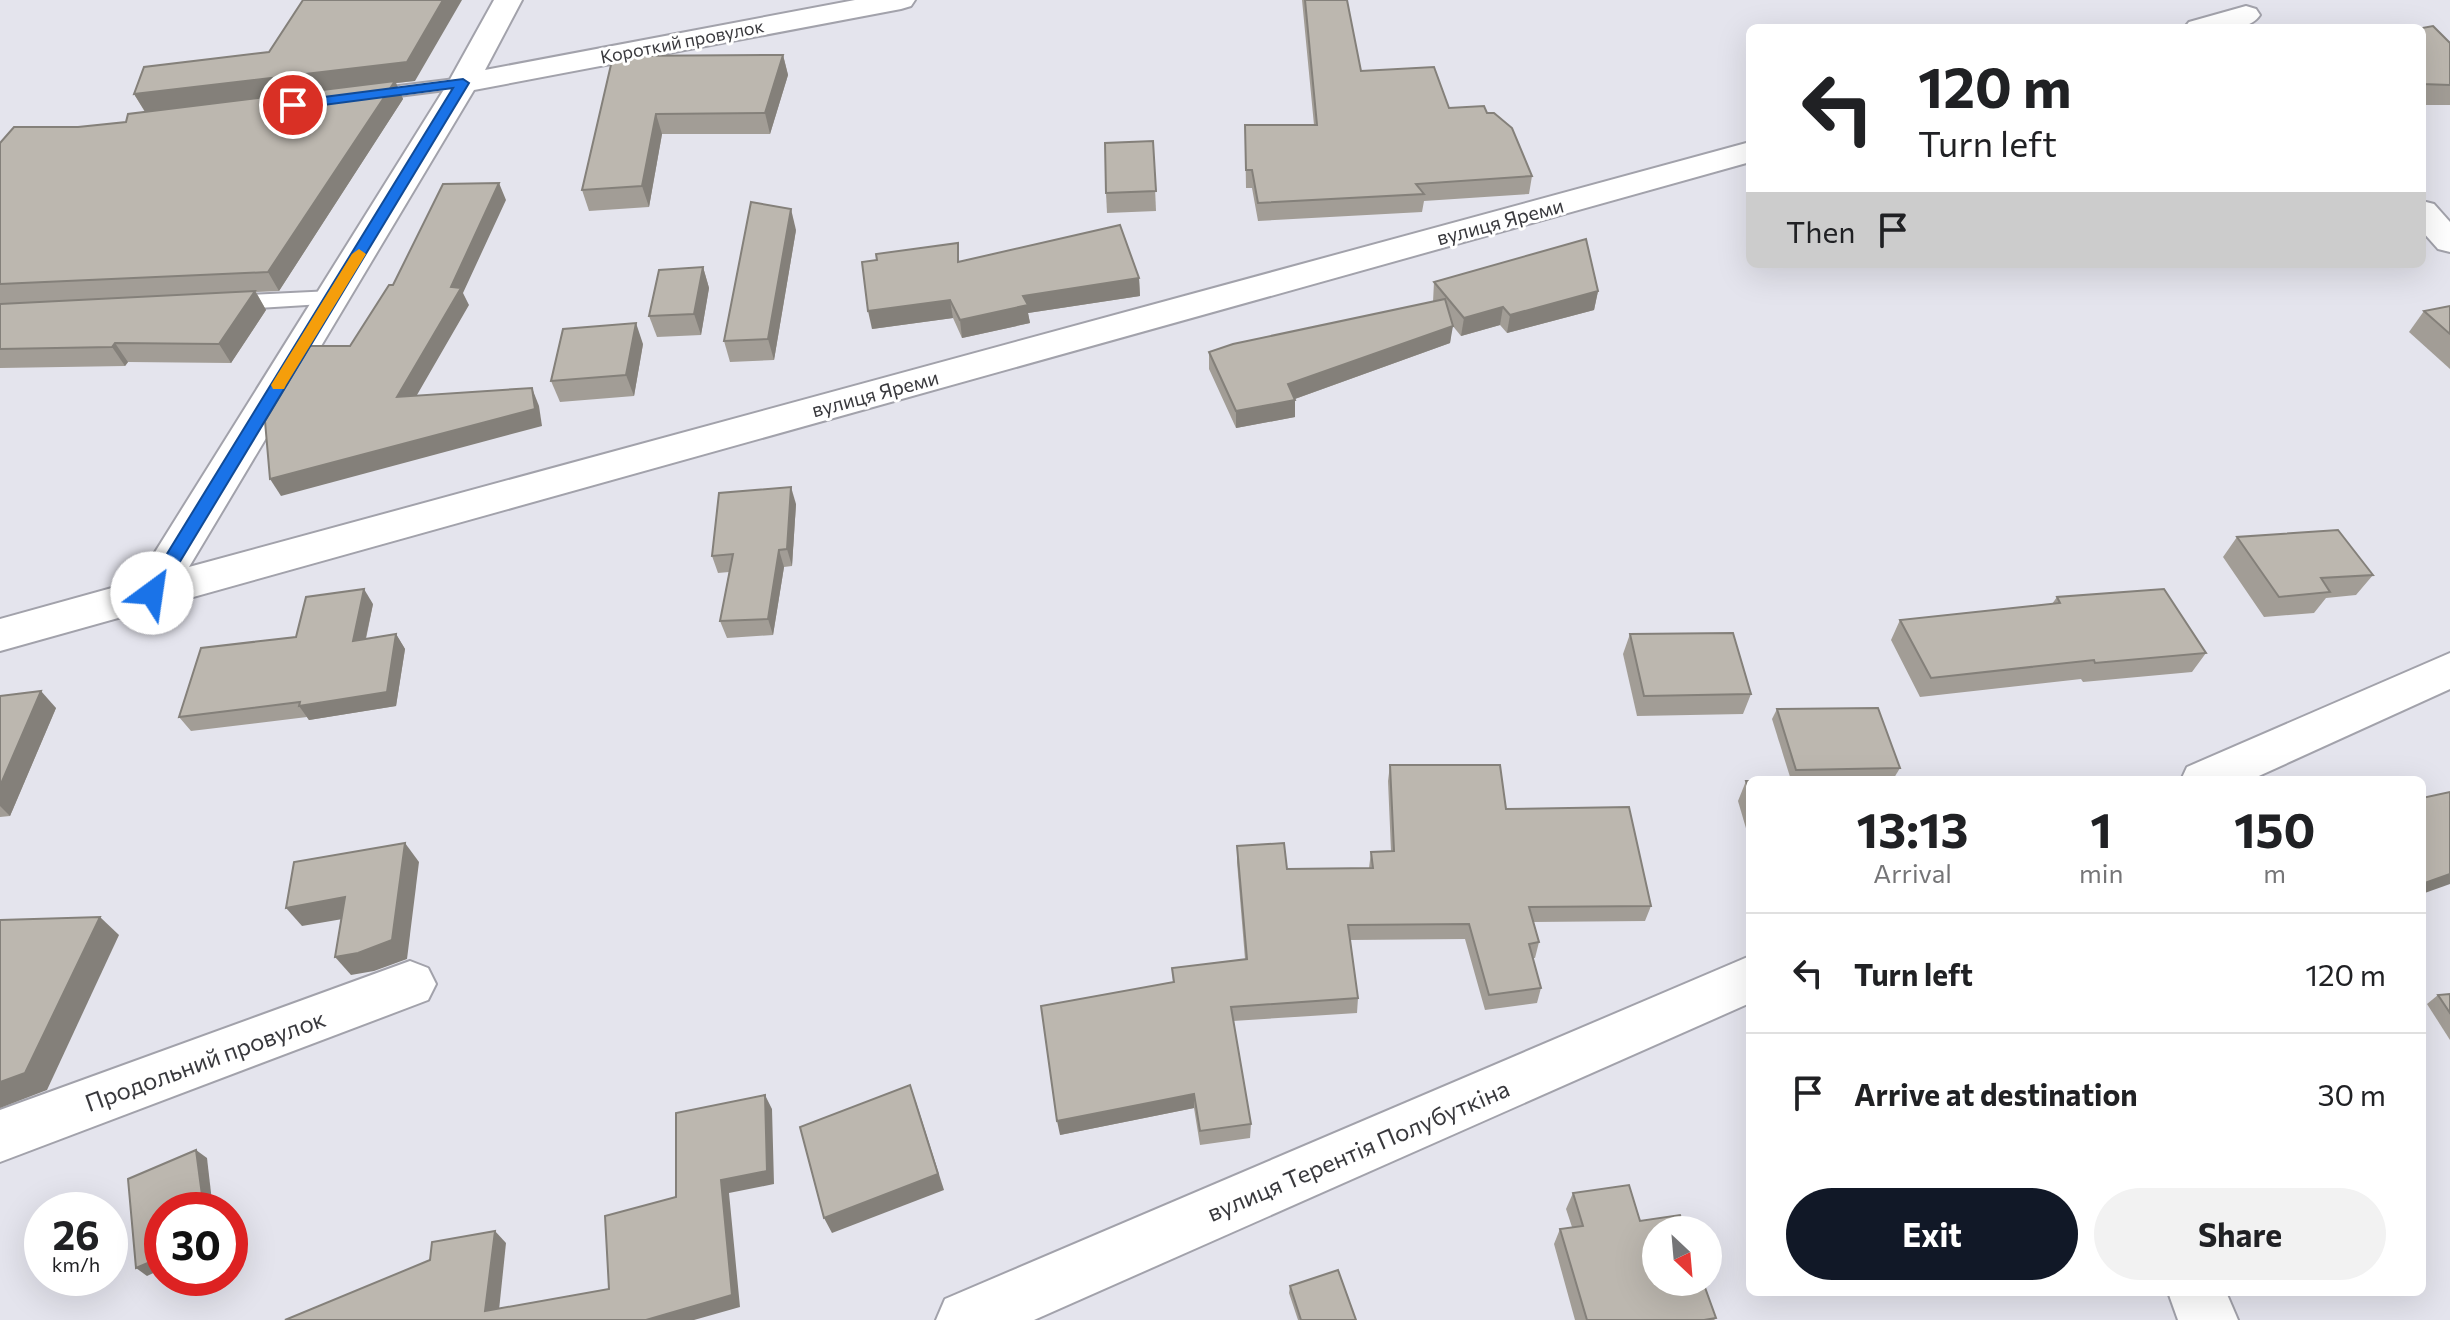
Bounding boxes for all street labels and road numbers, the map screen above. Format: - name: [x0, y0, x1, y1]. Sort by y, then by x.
- street label: Короткий провулок: [598, 14, 766, 68]
- street label: вулиця Яреми: [1434, 193, 1566, 249]
- street label: вулиця Яреми: [809, 365, 941, 421]
- street label: Продольний провулок: [81, 1003, 329, 1117]
- street label: вулиця Терентія Полубуткіна: [1202, 1073, 1514, 1227]

